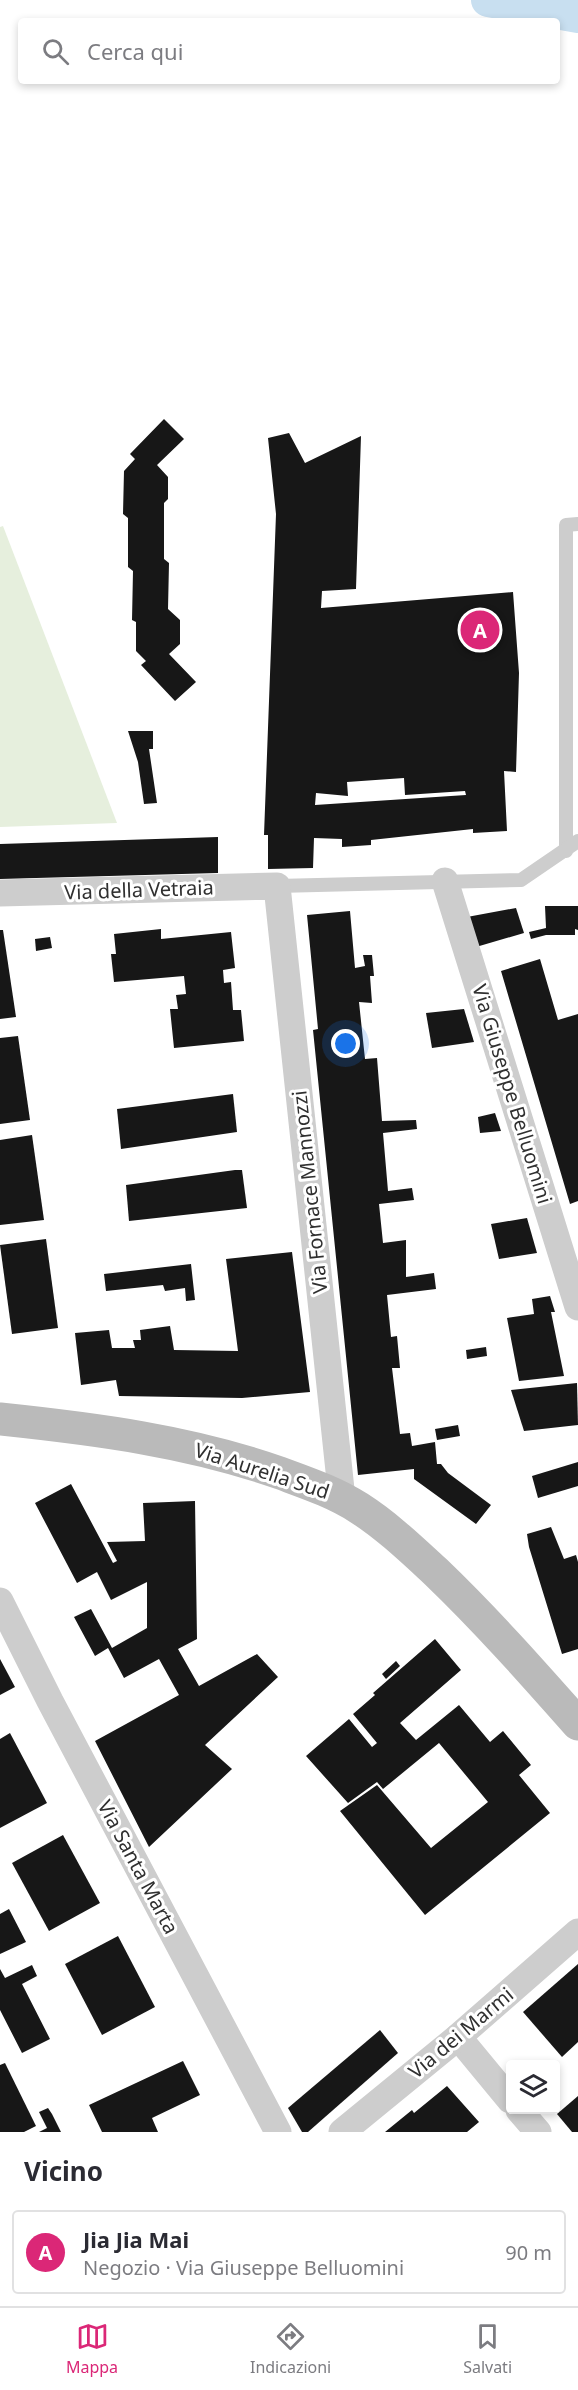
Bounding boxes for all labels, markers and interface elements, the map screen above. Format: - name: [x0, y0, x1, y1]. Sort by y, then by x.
- search box: [18, 18, 560, 84]
- icon: search: [39, 35, 72, 68]
- text: Cerca qui: [87, 36, 183, 66]
- pin: A: [460, 608, 500, 652]
- street label: Via della Vetraia: [64, 873, 214, 906]
- street label: Via Giuseppe Belluomini: [466, 981, 559, 1207]
- your location: [331, 1029, 360, 1058]
- street label: Via Fornace Mannozzi: [285, 1089, 334, 1295]
- street label: Via Aurelia Sud: [191, 1436, 333, 1505]
- street label: Via Santa Marta: [92, 1795, 185, 1938]
- street label: Via dei Marmi: [403, 1981, 519, 2084]
- map controls: [506, 2060, 560, 2114]
- button: layers: [506, 2060, 560, 2114]
- text: Vicino: [24, 2153, 103, 2189]
- text: Jia Jia Mai: [83, 2224, 189, 2254]
- text: A: [39, 2239, 52, 2266]
- text: 90 m: [505, 2239, 552, 2266]
- text: Negozio · Via Giuseppe Belluomini: [83, 2254, 404, 2281]
- tab: Mappa: [66, 2320, 118, 2378]
- tab: Indicazioni: [250, 2320, 331, 2378]
- tab: Salvati: [463, 2320, 512, 2378]

